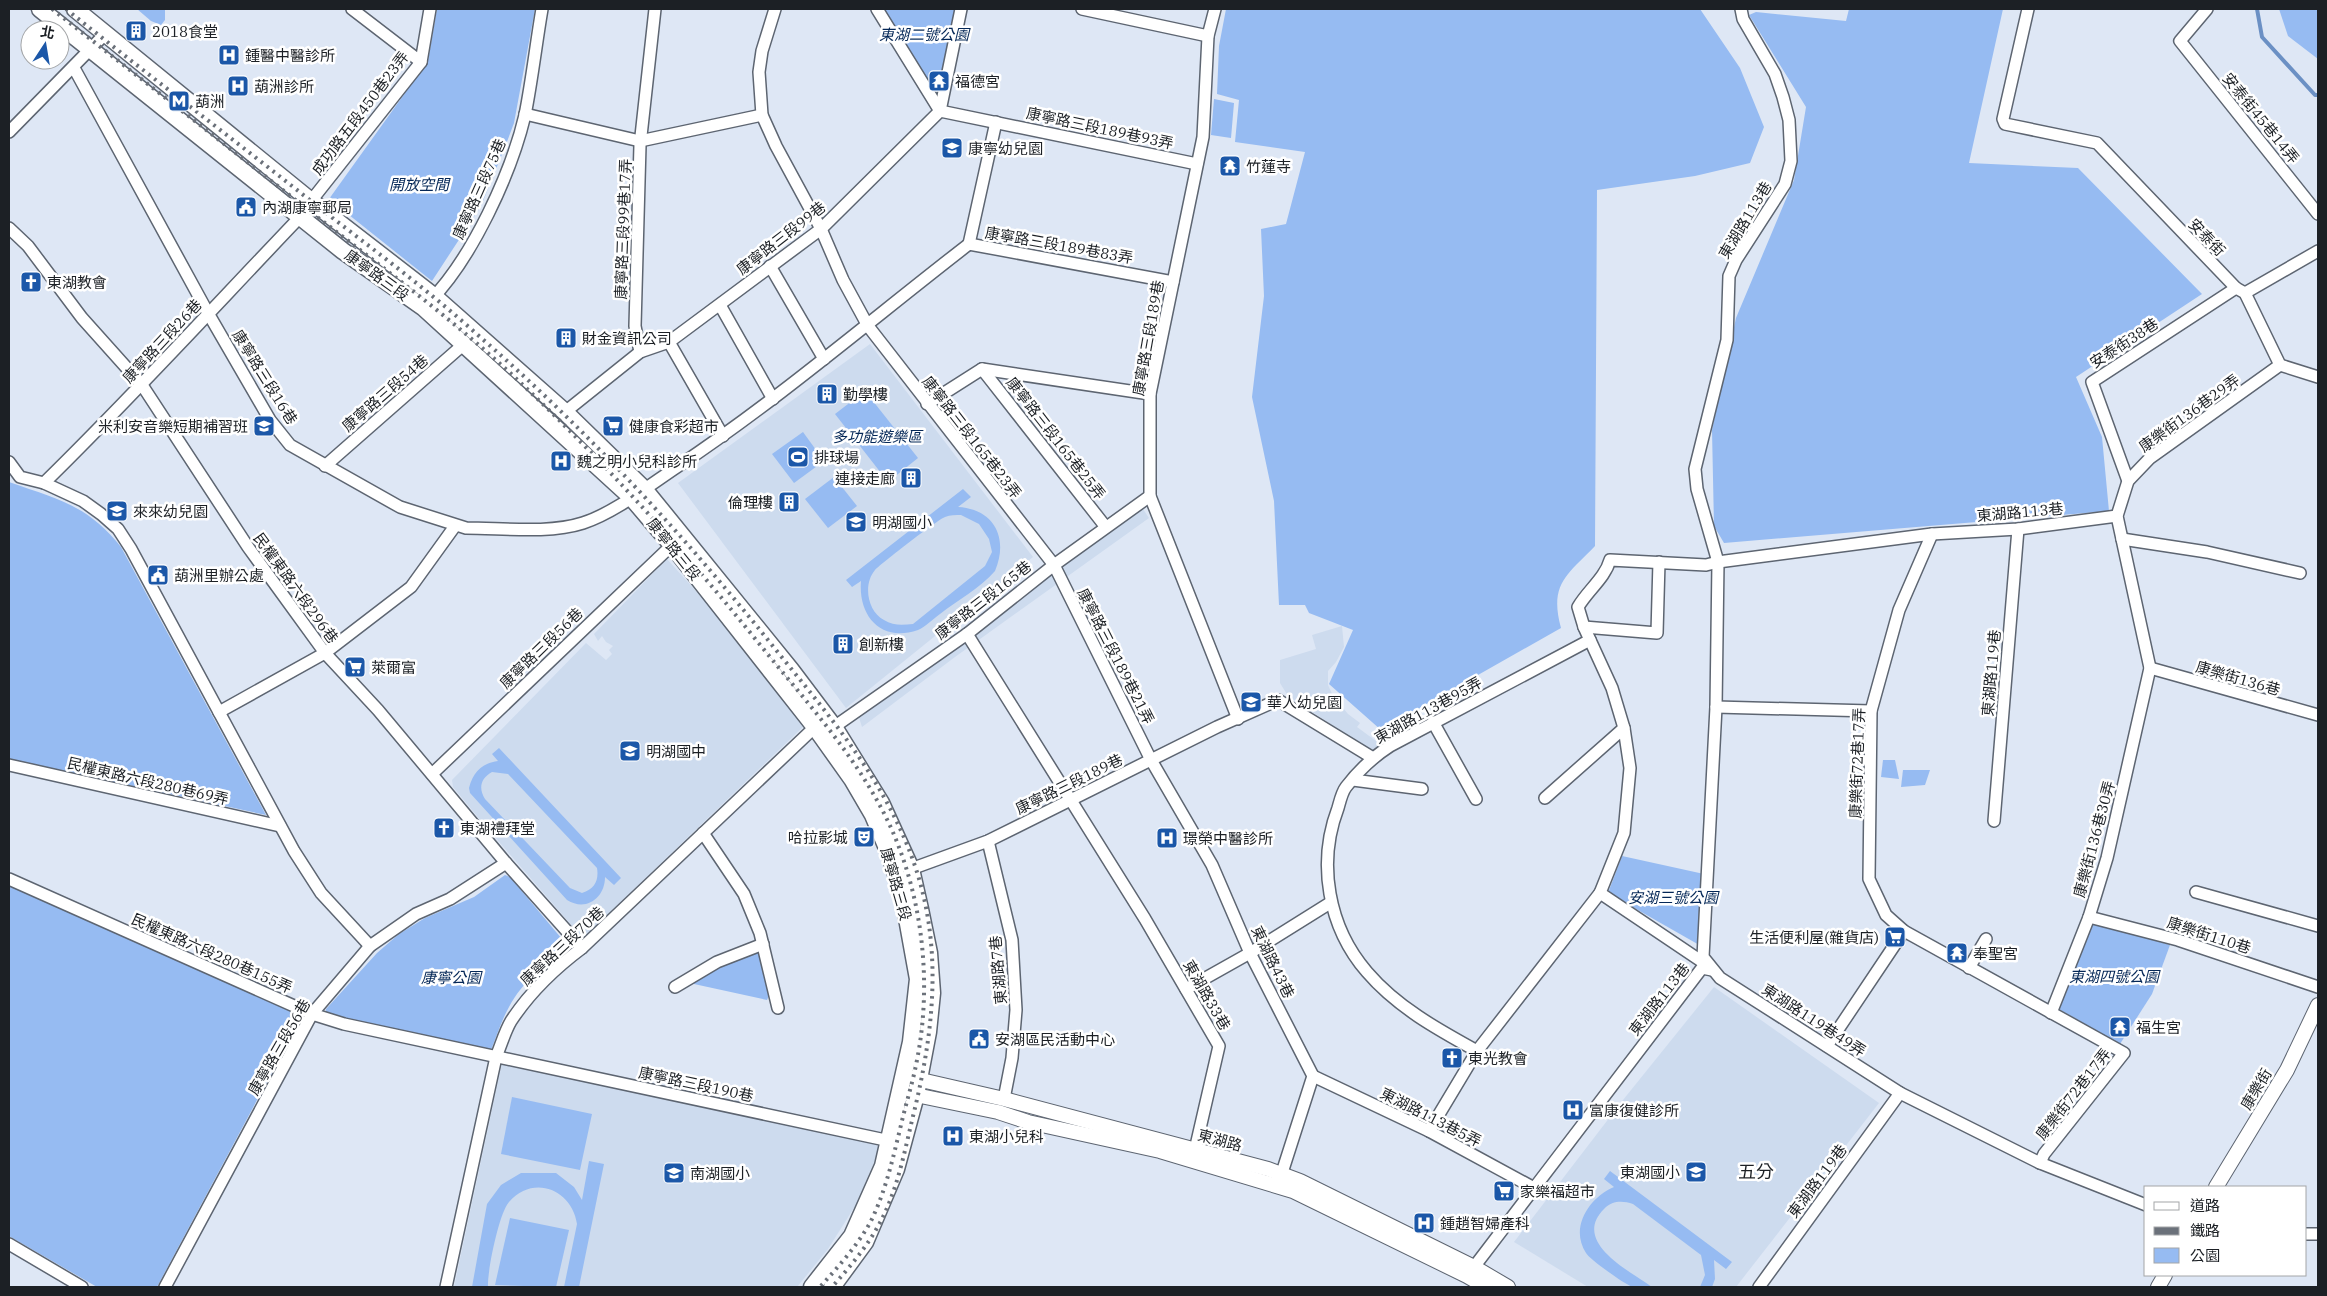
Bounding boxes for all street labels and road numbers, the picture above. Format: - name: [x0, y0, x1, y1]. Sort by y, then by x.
- street label: 成功路五段450巷23弄: [307, 47, 413, 179]
- street label: 安泰街45巷14弄: [2219, 69, 2303, 167]
- street label: 康寧路三段189巷93弄: [1025, 103, 1175, 153]
- street label: 康寧路三段75巷: [448, 136, 510, 242]
- street label: 康寧路三段99巷17弄: [611, 158, 635, 300]
- street label: 東湖路113巷: [1714, 178, 1776, 262]
- street label: 康寧路三段99巷: [733, 197, 829, 279]
- street label: 安泰街: [2185, 214, 2229, 260]
- street label: 康寧路三段189巷83弄: [983, 223, 1135, 267]
- street label: 康寧路三段: [341, 245, 413, 305]
- street label: 康寧路三段189巷: [1128, 279, 1168, 397]
- street label: 康寧路三段26巷: [118, 295, 206, 387]
- street label: 安泰街38巷: [2086, 314, 2162, 372]
- street label: 康寧路三段16巷: [228, 326, 302, 428]
- street label: 康寧路三段54巷: [338, 350, 432, 436]
- street label: 康樂街136巷29弄: [2135, 370, 2243, 456]
- street label: 康寧路三段165巷23弄: [918, 372, 1026, 502]
- street label: 康寧路三段165巷25弄: [1002, 373, 1110, 503]
- street label: 東湖路113巷: [1976, 499, 2064, 525]
- street label: 康寧路三段: [643, 514, 705, 584]
- street label: 民權東路六段296巷: [250, 529, 342, 647]
- street label: 康寧路三段165巷: [931, 556, 1035, 644]
- street label: 康寧路三段189巷21弄: [1073, 585, 1159, 727]
- street label: 康寧路三段56巷: [496, 604, 586, 692]
- street label: 東湖路119巷: [1978, 629, 2004, 717]
- street label: 康樂街136巷: [2194, 657, 2282, 699]
- street label: 東湖路113巷95弄: [1371, 673, 1485, 747]
- street label: 康樂街72巷17弄: [1846, 707, 1868, 819]
- street label: 康寧路三段189巷: [1012, 750, 1126, 818]
- street label: 民權東路六段280巷69弄: [65, 753, 231, 809]
- street label: 康樂街136巷30弄: [2069, 779, 2119, 899]
- street label: 康寧路三段: [877, 845, 915, 923]
- street label: 康寧路三段70巷: [516, 902, 608, 990]
- street label: 民權東路六段280巷155弄: [129, 909, 295, 997]
- street label: 康樂街110巷: [2165, 913, 2253, 957]
- street label: 東湖路43巷: [1247, 923, 1299, 1001]
- street label: 東湖路7巷: [986, 935, 1010, 1005]
- street label: 東湖路33巷: [1179, 956, 1235, 1034]
- street label: 東湖路113巷: [1625, 959, 1693, 1039]
- street label: 東湖路119巷49弄: [1758, 979, 1870, 1061]
- street label: 康寧路三段56巷: [244, 995, 314, 1099]
- street label: 康樂街72巷17弄: [2031, 1044, 2115, 1144]
- street label: 康寧路三段190巷: [637, 1063, 755, 1105]
- street label: 康樂街: [2236, 1065, 2276, 1113]
- street label: 東湖路113巷5弄: [1377, 1083, 1485, 1151]
- street label: 東湖路: [1196, 1125, 1244, 1155]
- street label: 東湖路119巷: [1783, 1141, 1851, 1221]

